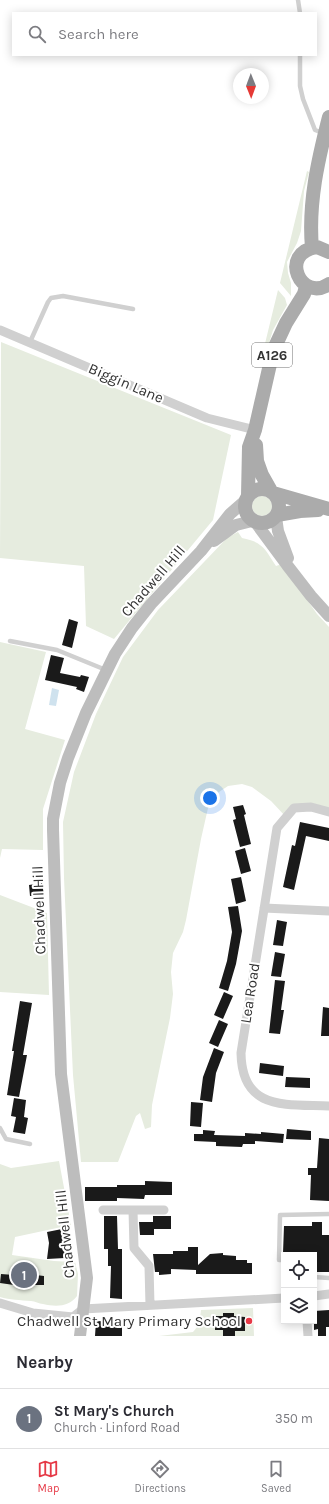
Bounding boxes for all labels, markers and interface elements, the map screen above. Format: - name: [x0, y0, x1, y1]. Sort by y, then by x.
- search box: [12, 12, 317, 56]
- icon: search: [26, 23, 48, 45]
- text: Search here: [58, 25, 139, 43]
- north arrow: [233, 68, 269, 104]
- road number: A126: [252, 343, 292, 367]
- street label: Biggin Lane: [86, 359, 166, 407]
- street label: Chadwell Hill: [117, 542, 189, 620]
- your location: [200, 788, 220, 808]
- street label: Chadwell Hill: [28, 865, 50, 955]
- street label: Lea Road: [236, 961, 264, 1025]
- street label: Chadwell Hill: [51, 1189, 79, 1279]
- map controls: [281, 1252, 317, 1324]
- button: locate: [281, 1252, 317, 1288]
- pin: 1: [11, 1260, 37, 1290]
- button: layers: [281, 1288, 317, 1324]
- place label: Chadwell St Mary Primary School: [17, 1312, 241, 1330]
- marker: Chadwell St Mary Primary School: [244, 1316, 254, 1326]
- text: Nearby: [16, 1352, 73, 1372]
- text: St Mary's Church: [54, 1402, 174, 1420]
- text: 1: [27, 1411, 31, 1426]
- text: 350 m: [275, 1411, 313, 1426]
- text: Church · Linford Road: [54, 1420, 180, 1435]
- tab: Map: [37, 1458, 59, 1495]
- tab: Directions: [134, 1458, 186, 1495]
- tab: Saved: [261, 1458, 292, 1495]

